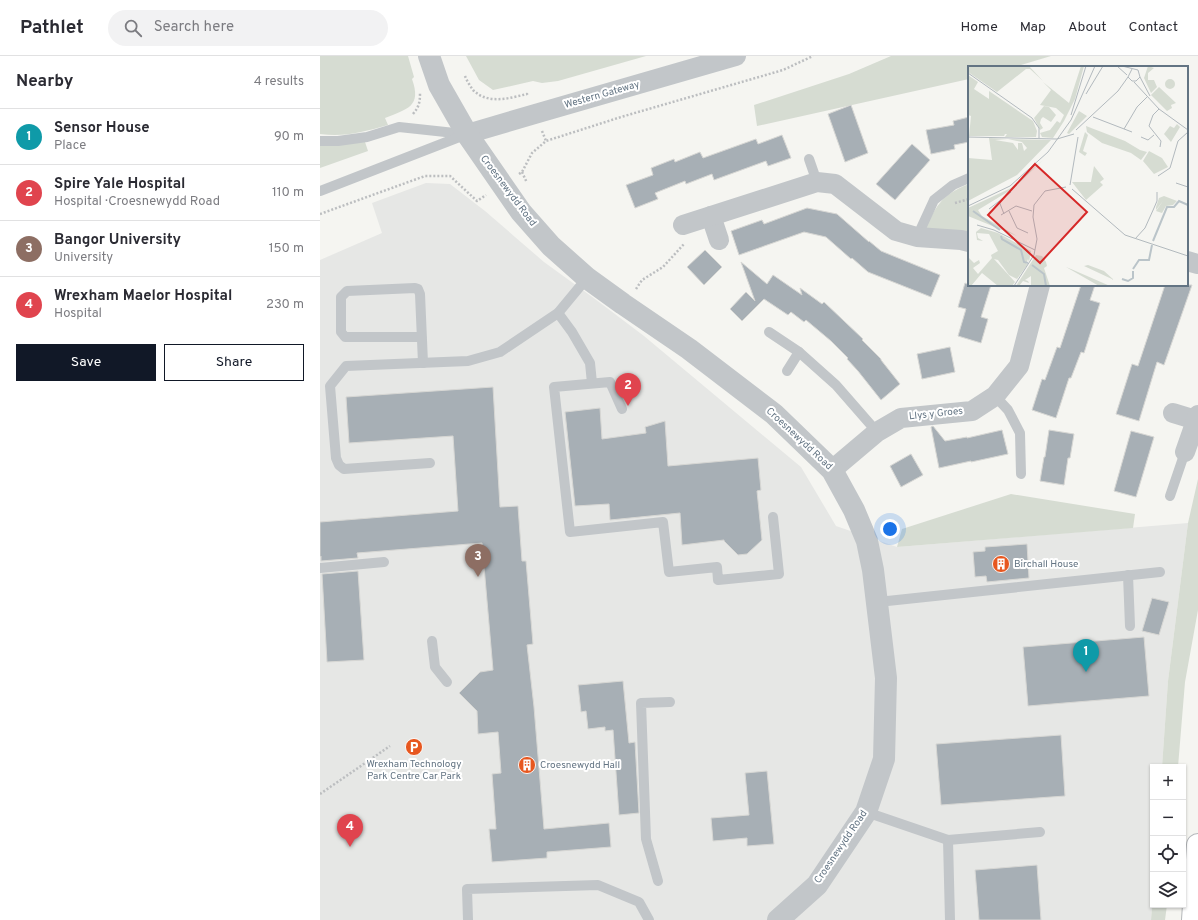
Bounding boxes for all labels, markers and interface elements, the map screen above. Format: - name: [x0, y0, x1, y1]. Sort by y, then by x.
- search box: [108, 10, 388, 46]
- text: Pathlet: [20, 16, 84, 40]
- icon: search: [122, 17, 144, 39]
- text: Search here: [154, 18, 234, 37]
- text: Home: [961, 19, 998, 36]
- text: Map: [1020, 19, 1046, 36]
- text: About: [1068, 19, 1107, 36]
- text: Contact: [1129, 19, 1178, 36]
- inset map: [968, 66, 1188, 286]
- text: Nearby: [16, 71, 73, 93]
- text: 4 results: [254, 74, 304, 90]
- street label: Western Gateway: [563, 78, 641, 112]
- text: Sensor House: [54, 119, 150, 138]
- text: 1: [26, 129, 32, 145]
- text: 90 m: [274, 129, 304, 145]
- text: Place: [54, 138, 86, 154]
- street label: Croesnewydd Road: [477, 153, 539, 229]
- text: Spire Yale Hospital: [54, 175, 185, 194]
- text: 2: [25, 185, 33, 201]
- text: 110 m: [272, 185, 304, 201]
- text: Hospital · Croesnewydd Road: [54, 194, 220, 210]
- text: Bangor University: [54, 231, 181, 250]
- text: 3: [25, 241, 33, 257]
- text: 150 m: [269, 241, 304, 257]
- text: University: [54, 250, 113, 266]
- text: Wrexham Maelor Hospital: [54, 287, 232, 306]
- text: 4: [25, 297, 33, 313]
- text: 230 m: [266, 297, 304, 313]
- text: Hospital: [54, 306, 102, 322]
- button: Save: [16, 344, 156, 381]
- button: Share: [164, 344, 304, 381]
- pin: 2: [615, 373, 641, 406]
- street label: Croesnewydd Road: [763, 405, 835, 473]
- street label: Llys y Groes: [908, 405, 964, 423]
- your location: [880, 519, 900, 539]
- pin: 3: [465, 544, 491, 577]
- building icon: Birchall House: [991, 554, 1011, 574]
- place label: Birchall House: [1014, 558, 1078, 571]
- pin: 1: [1073, 639, 1099, 672]
- parking icon: Wrexham Technology Park Centre Car Park: [404, 737, 424, 757]
- building icon: Croesnewydd Hall: [517, 755, 537, 775]
- place label: Wrexham Technology Park Centre Car Park: [366, 758, 462, 783]
- place label: Croesnewydd Hall: [540, 759, 620, 772]
- map controls: [1150, 764, 1186, 908]
- button: +: [1150, 764, 1186, 800]
- button: −: [1150, 800, 1186, 836]
- street label: Croesnewydd Road: [812, 808, 870, 886]
- pin: 4: [337, 814, 363, 847]
- button: locate: [1150, 836, 1186, 872]
- button: layers: [1150, 872, 1186, 908]

